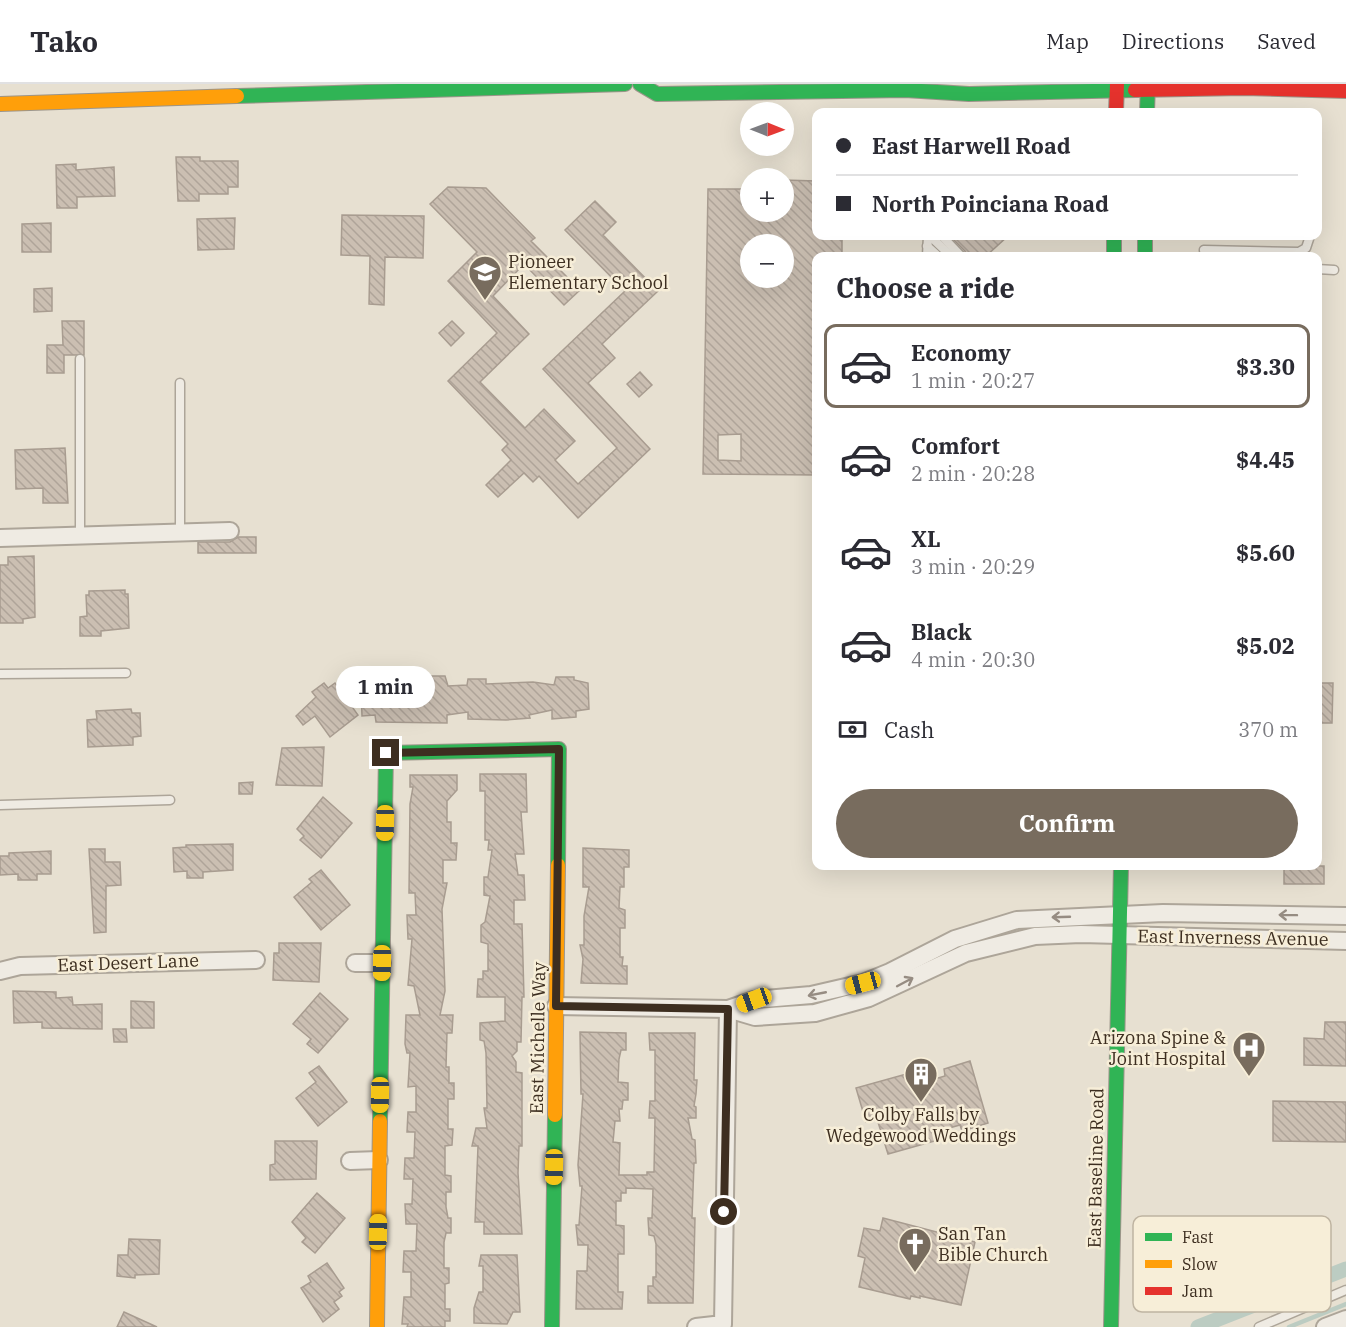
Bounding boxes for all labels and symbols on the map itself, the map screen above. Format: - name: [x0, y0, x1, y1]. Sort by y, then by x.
- north arrow: [740, 102, 794, 156]
- place label: Pioneer Elementary School: [508, 250, 668, 294]
- school or university icon: Pioneer Elementary School: [467, 254, 503, 301]
- callout: 1 min: [336, 666, 436, 708]
- route end: [372, 739, 399, 766]
- car: [376, 805, 394, 841]
- one-way arrow: [1278, 909, 1298, 921]
- one-way arrow: [1052, 911, 1072, 923]
- street label: East Inverness Avenue: [1137, 924, 1329, 951]
- car: [373, 945, 391, 981]
- street label: East Desert Lane: [57, 949, 199, 976]
- street label: East Michelle Way: [525, 961, 550, 1114]
- car: [843, 970, 883, 996]
- one-way arrow: [896, 975, 914, 987]
- car: [734, 985, 774, 1015]
- one-way arrow: [808, 989, 828, 1000]
- place label: Arizona Spine & Joint Hospital: [1090, 1026, 1226, 1070]
- hospital icon: Arizona Spine & Joint Hospital: [1231, 1030, 1267, 1077]
- building icon: Colby Falls by Wedgewood Weddings: [903, 1056, 939, 1103]
- car: [371, 1077, 389, 1113]
- street label: East Baseline Road: [1083, 1088, 1108, 1248]
- place label: Colby Falls by Wedgewood Weddings: [826, 1103, 1016, 1147]
- car: [545, 1149, 563, 1185]
- route start: [710, 1198, 737, 1225]
- car: [369, 1214, 387, 1250]
- legend: [1133, 1216, 1331, 1312]
- place label: San Tan Bible Church: [938, 1222, 1048, 1266]
- church icon: San Tan Bible Church: [897, 1226, 933, 1273]
- text: Fast: [1182, 1227, 1214, 1247]
- text: Slow: [1182, 1254, 1218, 1274]
- text: Jam: [1182, 1281, 1213, 1301]

